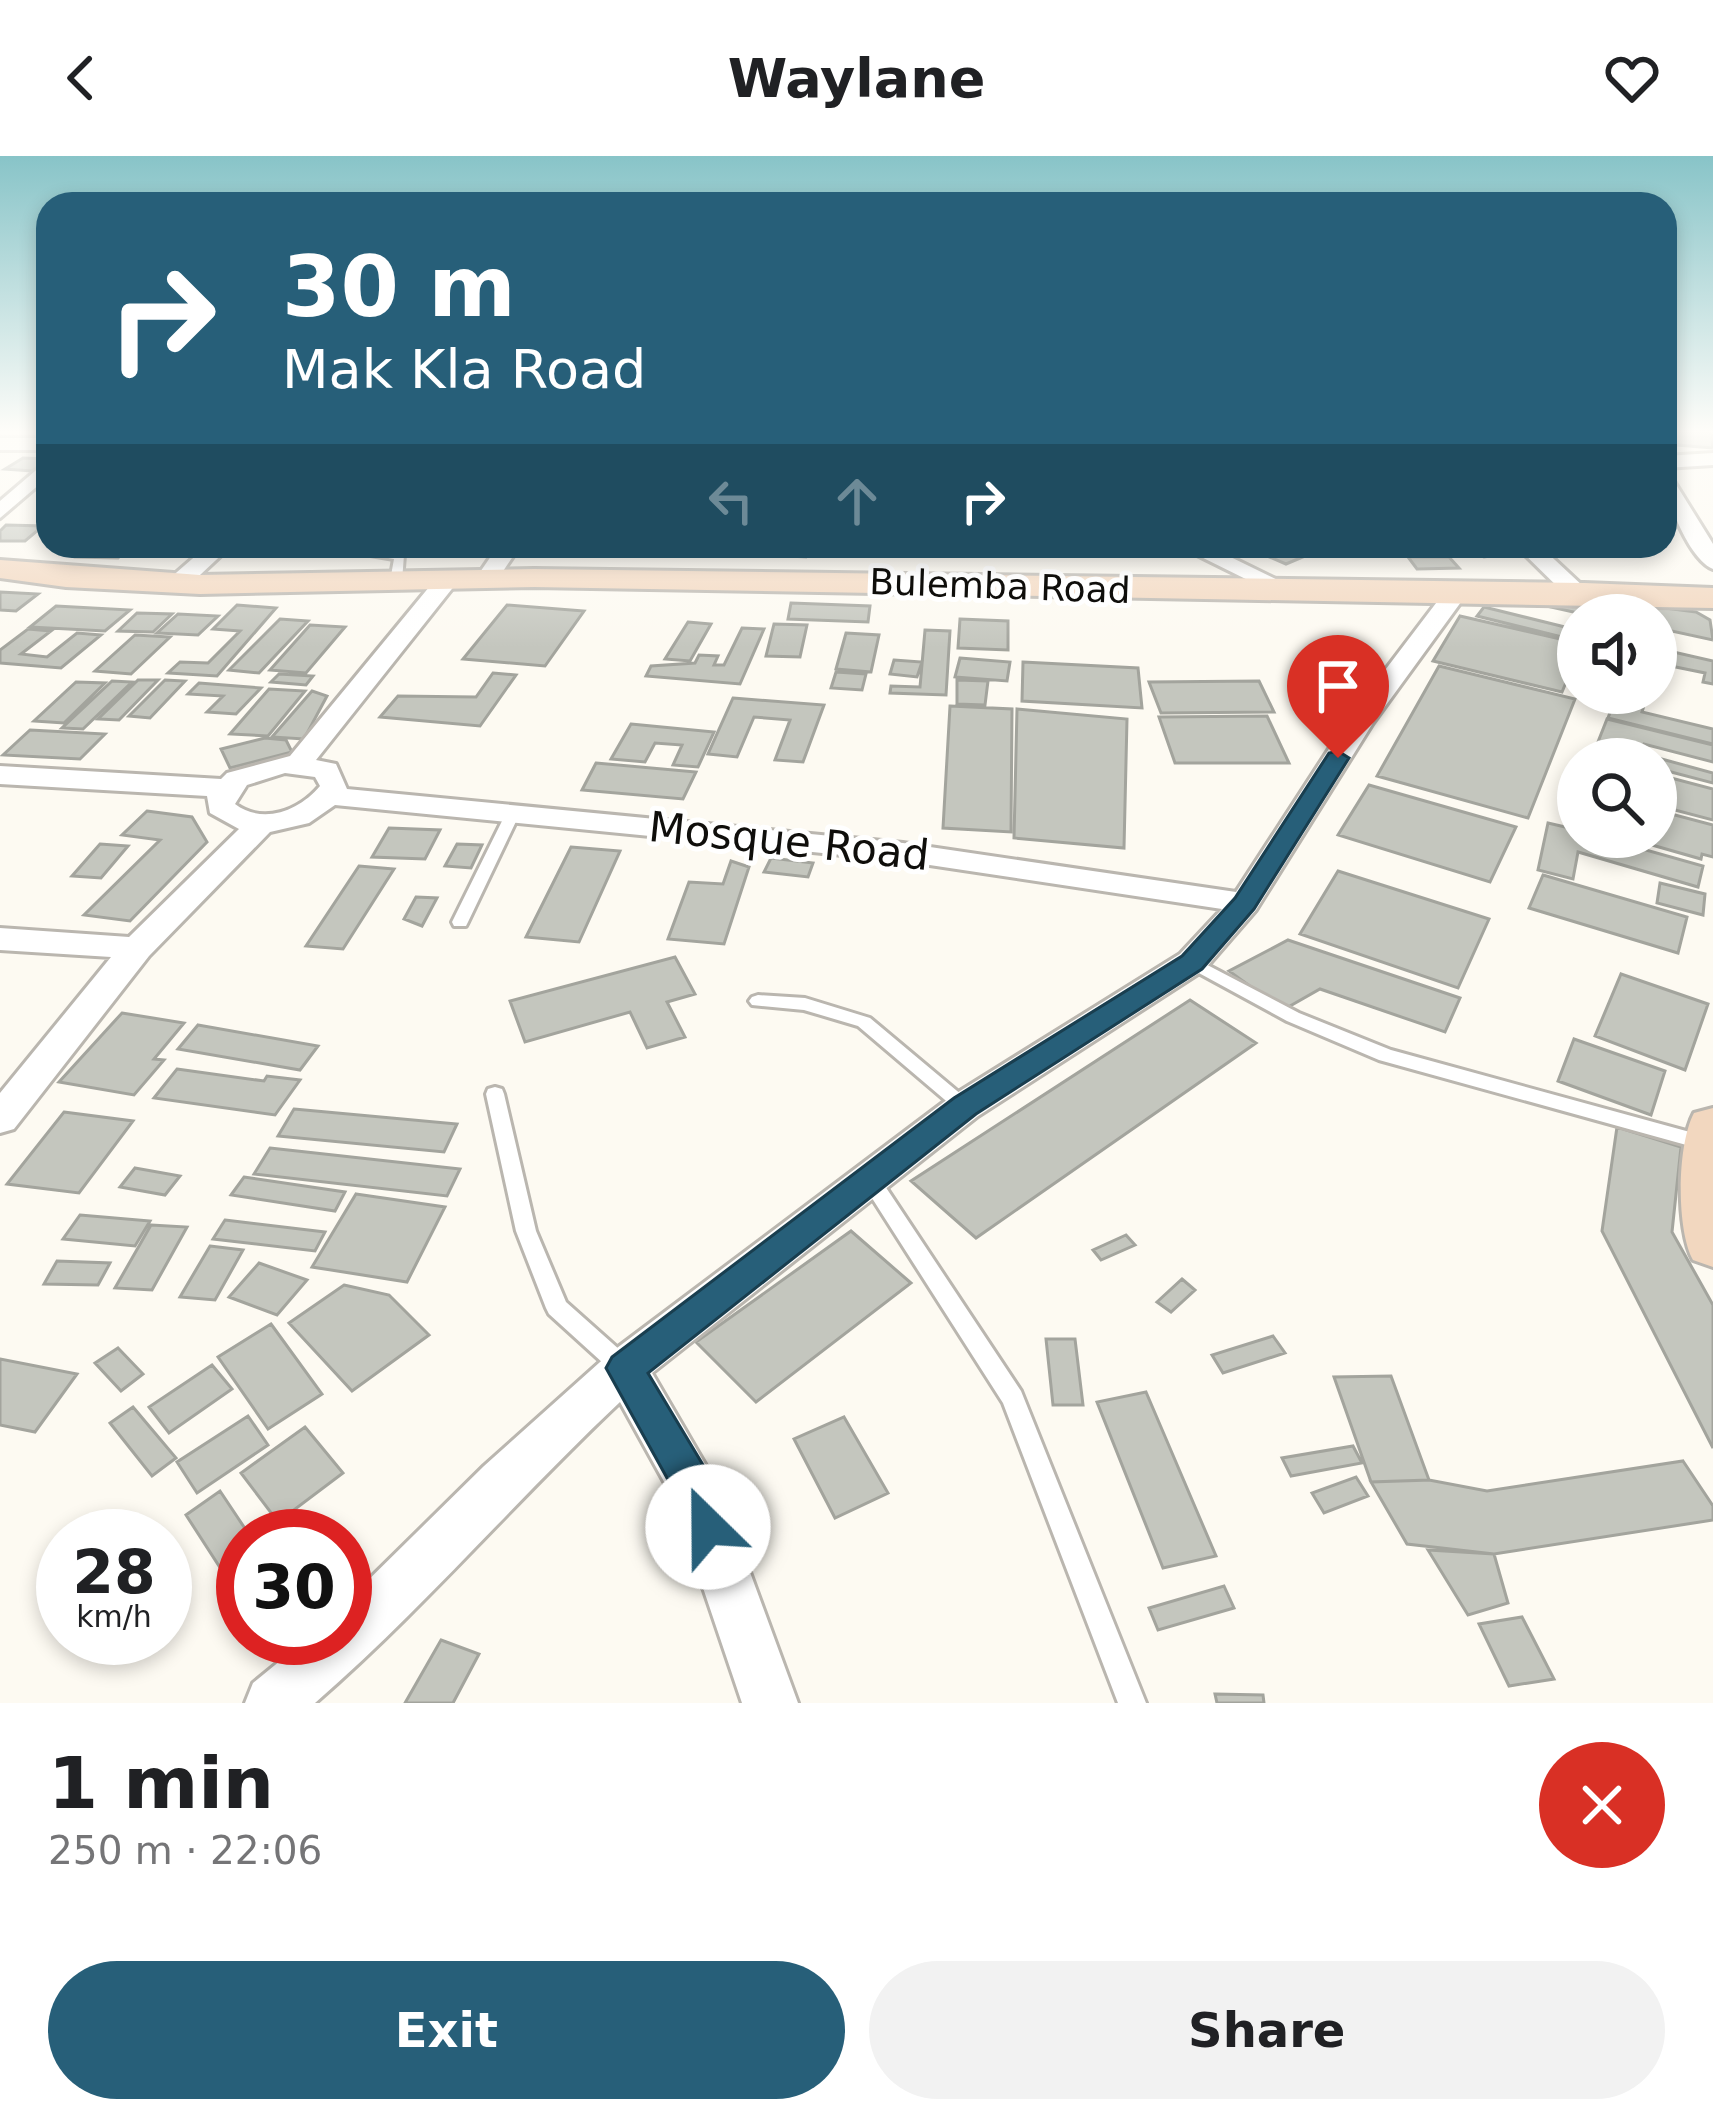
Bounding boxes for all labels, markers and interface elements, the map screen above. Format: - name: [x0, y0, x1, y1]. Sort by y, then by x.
- icon: back: [48, 45, 114, 111]
- icon: heart: [1599, 45, 1665, 111]
- text: Waylane: [728, 47, 985, 110]
- text: 30 m: [282, 238, 516, 336]
- icon: right: [84, 240, 240, 396]
- text: Mak Kla Road: [282, 338, 646, 401]
- icon: left: [698, 468, 764, 534]
- icon: ahead: [824, 468, 890, 534]
- icon: right: [950, 468, 1016, 534]
- street label: Bulemba Road: [869, 561, 1131, 611]
- map controls: [1557, 594, 1677, 858]
- button: sound: [1557, 594, 1677, 714]
- pin: [1287, 635, 1389, 758]
- icon: arrive: [1305, 653, 1371, 719]
- button: search: [1557, 738, 1677, 858]
- street label: Mosque Road: [646, 802, 932, 880]
- position arrow: [645, 1464, 771, 1590]
- speed limit sign: 30: [216, 1509, 372, 1665]
- text: 28: [72, 1537, 156, 1607]
- text: km/h: [76, 1599, 152, 1634]
- text: 1 min: [48, 1741, 274, 1825]
- button: close: [1539, 1742, 1665, 1868]
- text: 250 m · 22:06: [48, 1828, 322, 1873]
- button: Exit: [48, 1961, 845, 2099]
- button: Share: [869, 1961, 1665, 2099]

